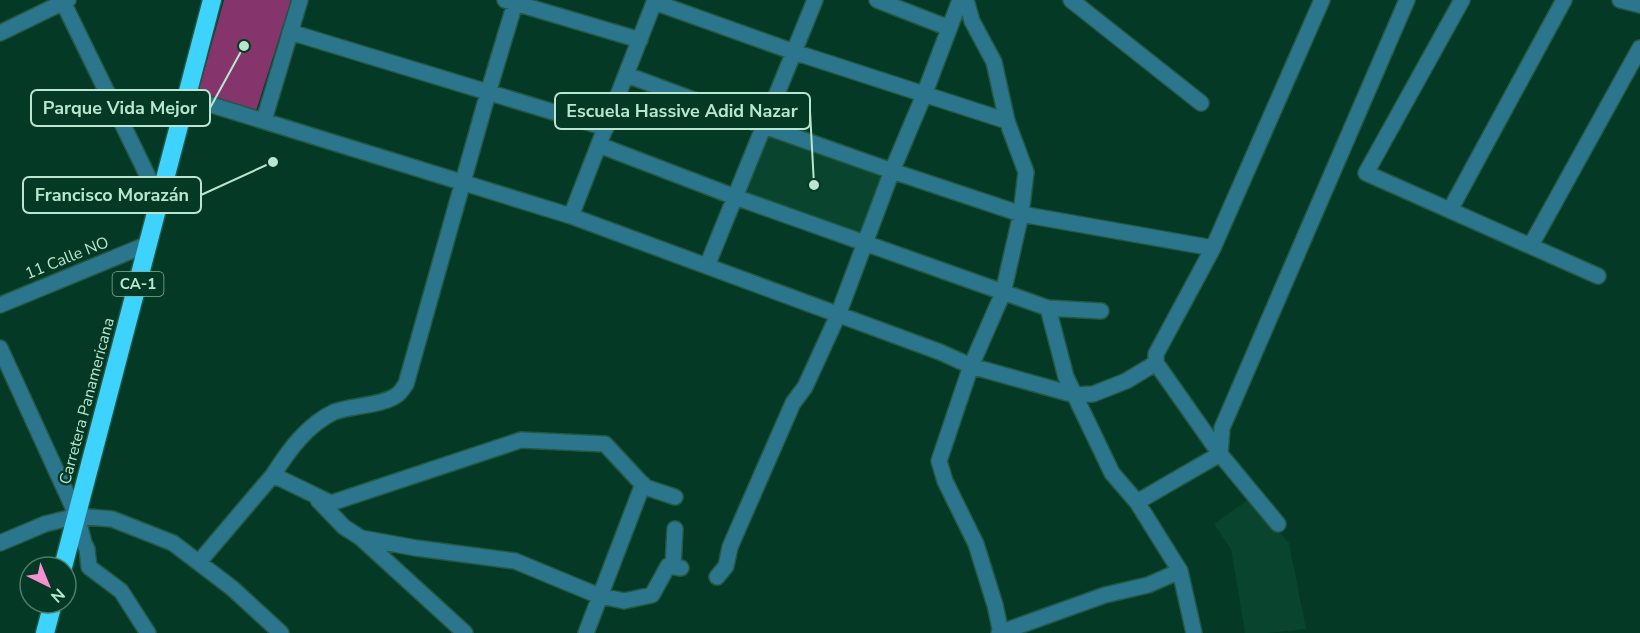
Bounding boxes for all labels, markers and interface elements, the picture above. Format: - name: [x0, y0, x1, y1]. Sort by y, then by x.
- callout: Parque Vida Mejor: [31, 90, 210, 126]
- callout: Escuela Hassive Adid Nazar: [555, 93, 810, 129]
- text: Parque Vida Mejor: [43, 96, 197, 120]
- text: Escuela Hassive Adid Nazar: [566, 99, 798, 123]
- callout: Francisco Morazán: [23, 177, 201, 213]
- text: Francisco Morazán: [35, 183, 189, 207]
- street label: 11 Calle NO: [22, 231, 112, 285]
- road number: CA-1: [112, 272, 164, 296]
- street label: Carretera Panamericana: [54, 315, 120, 487]
- north arrow: [18, 555, 78, 615]
- text: N: [46, 583, 69, 607]

